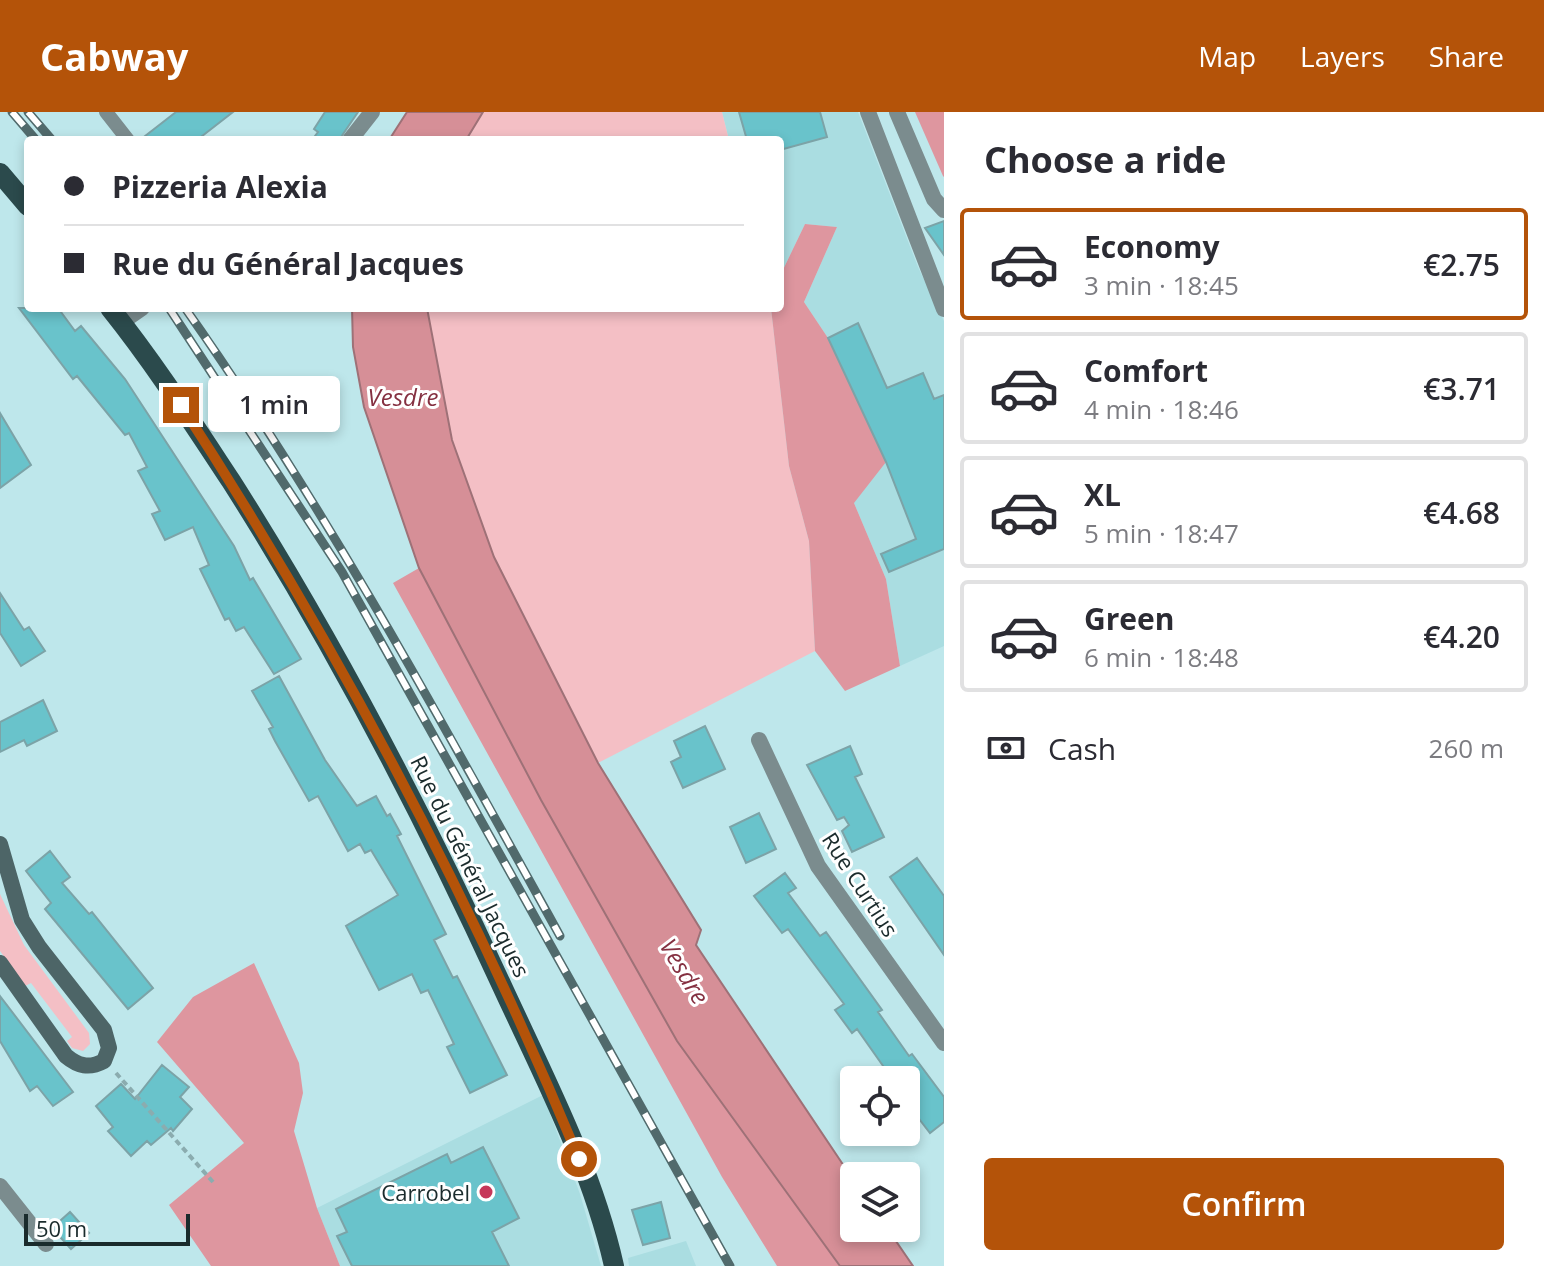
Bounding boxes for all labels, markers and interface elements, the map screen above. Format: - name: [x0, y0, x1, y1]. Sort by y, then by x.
- text: Cabway: [40, 30, 188, 82]
- text: Map: [1198, 37, 1256, 75]
- text: Layers: [1300, 37, 1385, 75]
- text: Share: [1429, 37, 1504, 75]
- text: Choose a ride: [984, 135, 1226, 184]
- text: Pizzeria Alexia: [112, 166, 328, 207]
- text: Economy: [1084, 226, 1220, 267]
- icon: car: [988, 228, 1060, 300]
- text: Rue du Général Jacques: [112, 243, 464, 284]
- text: €2.75: [1423, 244, 1500, 285]
- text: 3 min · 18:45: [1084, 267, 1239, 303]
- text: Comfort: [1084, 350, 1208, 391]
- icon: car: [988, 352, 1060, 424]
- text: €3.71: [1423, 368, 1500, 409]
- callout: 1 min: [209, 377, 341, 433]
- water label: Vesdre: [368, 380, 438, 413]
- text: 1 min: [239, 386, 309, 422]
- route end: [163, 387, 199, 423]
- text: 4 min · 18:46: [1084, 391, 1239, 427]
- text: XL: [1084, 474, 1121, 515]
- icon: car: [988, 476, 1060, 548]
- text: €4.68: [1423, 492, 1500, 533]
- text: 5 min · 18:47: [1084, 515, 1239, 551]
- text: Green: [1084, 598, 1175, 639]
- icon: car: [988, 600, 1060, 672]
- text: €4.20: [1423, 616, 1500, 657]
- text: 6 min · 18:48: [1084, 639, 1239, 675]
- icon: cash: [984, 726, 1028, 770]
- text: Cash: [1048, 728, 1116, 769]
- text: 260 m: [1429, 730, 1504, 766]
- street label: Rue du Général Jacques: [404, 750, 538, 982]
- street label: Rue Curtius: [816, 826, 906, 942]
- water label: Vesdre: [653, 932, 717, 1010]
- map controls: [840, 1066, 920, 1242]
- button: locate: [840, 1066, 920, 1146]
- route start: [561, 1141, 597, 1177]
- button: Confirm: [984, 1158, 1504, 1250]
- button: layers: [840, 1162, 920, 1242]
- place label: Carrobel: [381, 1177, 470, 1207]
- marker: Carrobel: [477, 1183, 495, 1201]
- scale bar: [24, 1210, 190, 1246]
- text: 50 m: [36, 1213, 87, 1243]

